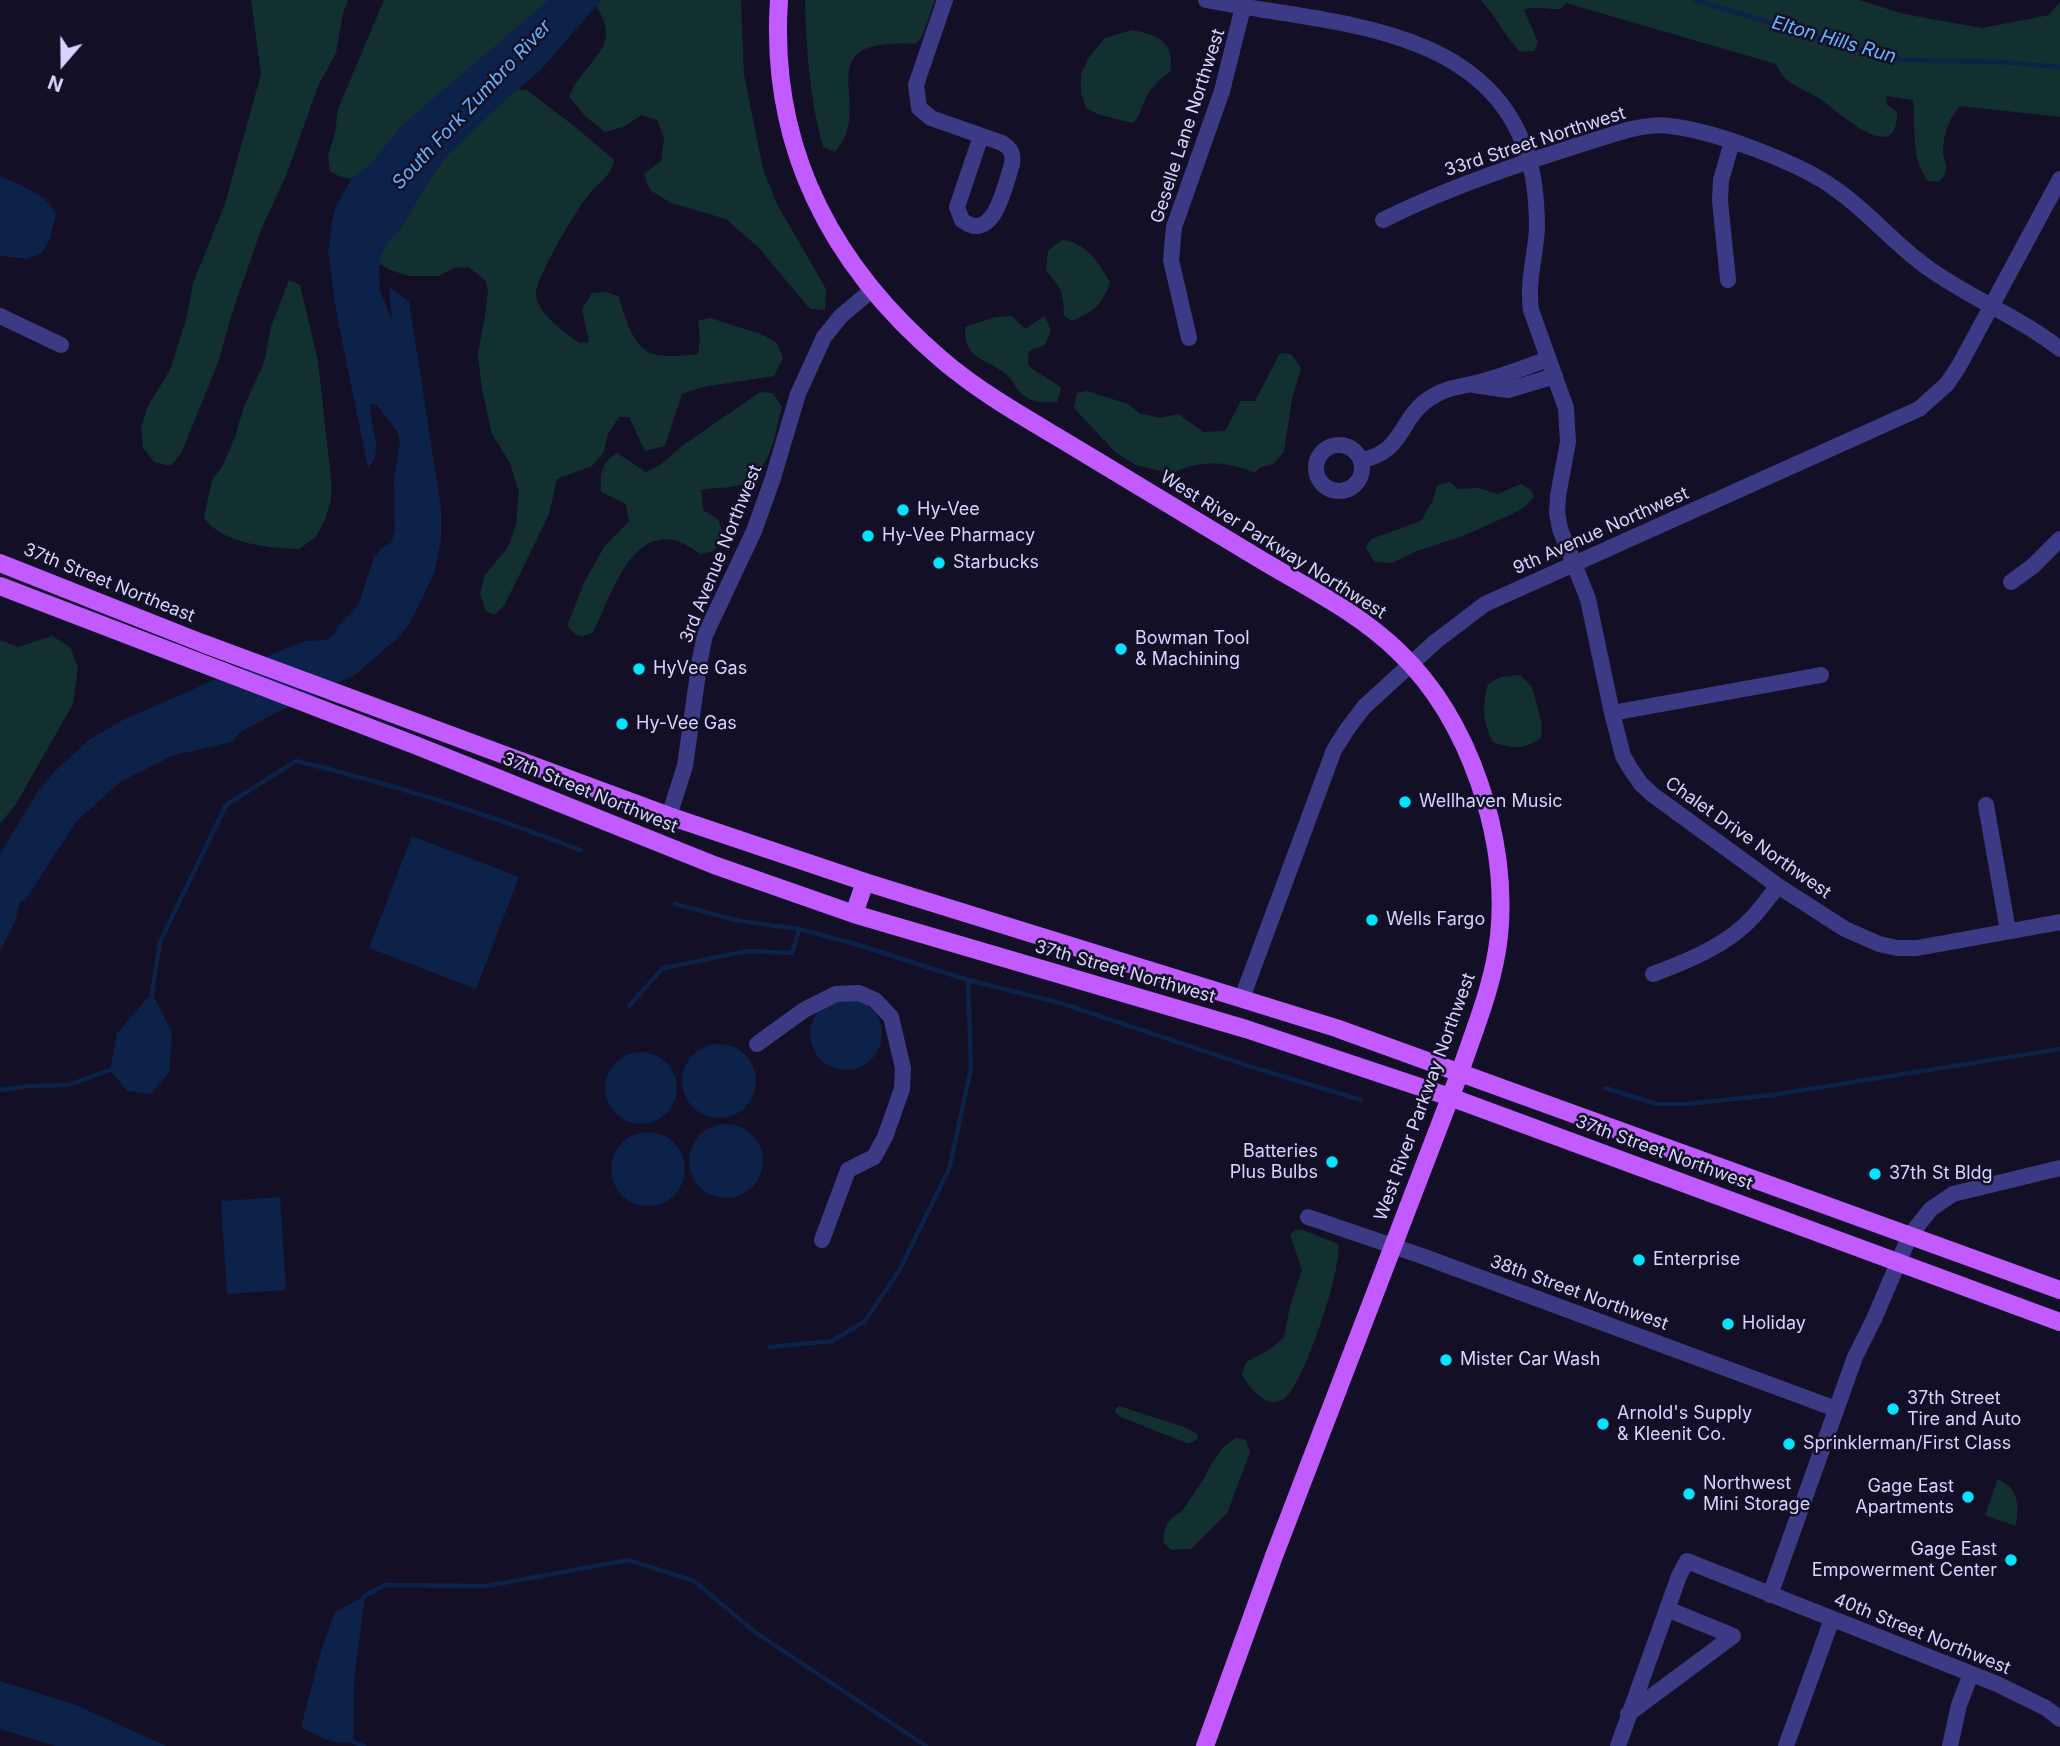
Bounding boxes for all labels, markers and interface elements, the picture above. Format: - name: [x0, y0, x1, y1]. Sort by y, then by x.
- water label: Elton Hills Run: [1769, 11, 1899, 69]
- water label: South Fork Zumbro River: [388, 16, 556, 194]
- street label: Geselle Lane Northwest: [1146, 26, 1230, 226]
- north arrow: [28, 28, 98, 98]
- text: N: [45, 70, 66, 96]
- street label: 33rd Street Northwest: [1442, 103, 1628, 181]
- street label: 3rd Avenue Northwest: [675, 462, 767, 646]
- street label: West River Parkway Northwest: [1156, 466, 1390, 624]
- street label: 9th Avenue Northwest: [1510, 483, 1692, 579]
- place label: Hy-Vee: [917, 499, 980, 521]
- marker: Hy-Vee: [895, 502, 911, 518]
- place label: Hy-Vee Pharmacy: [882, 525, 1035, 547]
- marker: Hy-Vee Pharmacy: [860, 528, 876, 544]
- street label: 37th Street Northeast: [20, 539, 198, 627]
- place label: Starbucks: [953, 552, 1039, 574]
- marker: Starbucks: [931, 555, 947, 571]
- place label: Bowman Tool & Machining: [1135, 628, 1250, 670]
- marker: Bowman Tool & Machining: [1113, 641, 1129, 657]
- place label: HyVee Gas: [653, 658, 747, 680]
- marker: HyVee Gas: [631, 661, 647, 677]
- place label: Hy-Vee Gas: [636, 713, 737, 735]
- marker: Hy-Vee Gas: [614, 716, 630, 732]
- street label: 37th Street Northwest: [499, 748, 681, 838]
- street label: Chalet Drive Northwest: [1661, 772, 1835, 904]
- place label: Wellhaven Music: [1419, 791, 1563, 813]
- marker: Wellhaven Music: [1397, 794, 1413, 810]
- place label: Wells Fargo: [1386, 909, 1485, 931]
- marker: Wells Fargo: [1364, 912, 1380, 928]
- street label: 37th Street Northwest: [1032, 936, 1218, 1008]
- street label: West River Parkway Northwest: [1370, 970, 1480, 1224]
- street label: 37th Street Northwest: [1572, 1111, 1756, 1195]
- place label: Batteries Plus Bulbs: [1230, 1141, 1318, 1184]
- marker: Batteries Plus Bulbs: [1324, 1154, 1340, 1170]
- place label: 37th St Bldg: [1889, 1163, 1993, 1185]
- marker: 37th St Bldg: [1867, 1166, 1883, 1182]
- place label: Enterprise: [1653, 1249, 1740, 1271]
- street label: 38th Street Northwest: [1487, 1251, 1671, 1335]
- marker: Enterprise: [1631, 1252, 1647, 1268]
- place label: Holiday: [1742, 1313, 1806, 1335]
- marker: Holiday: [1720, 1316, 1736, 1332]
- place label: Mister Car Wash: [1460, 1349, 1600, 1371]
- marker: Mister Car Wash: [1438, 1352, 1454, 1368]
- place label: 37th Street Tire and Auto: [1907, 1388, 2021, 1430]
- marker: 37th Street Tire and Auto: [1885, 1401, 1901, 1417]
- place label: Arnold's Supply & Kleenit Co.: [1617, 1403, 1752, 1446]
- marker: Arnold's Supply & Kleenit Co.: [1595, 1416, 1611, 1432]
- place label: Sprinklerman/First Class: [1803, 1433, 2011, 1455]
- marker: Sprinklerman/First Class: [1781, 1436, 1797, 1452]
- place label: Northwest Mini Storage: [1703, 1473, 1810, 1516]
- place label: Gage East Apartments: [1855, 1476, 1954, 1518]
- marker: Northwest Mini Storage: [1681, 1486, 1697, 1502]
- marker: Gage East Apartments: [1960, 1489, 1976, 1505]
- place label: Gage East Empowerment Center: [1812, 1539, 1997, 1582]
- marker: Gage East Empowerment Center: [2003, 1552, 2019, 1568]
- street label: 40th Street Northwest: [1830, 1589, 2014, 1679]

